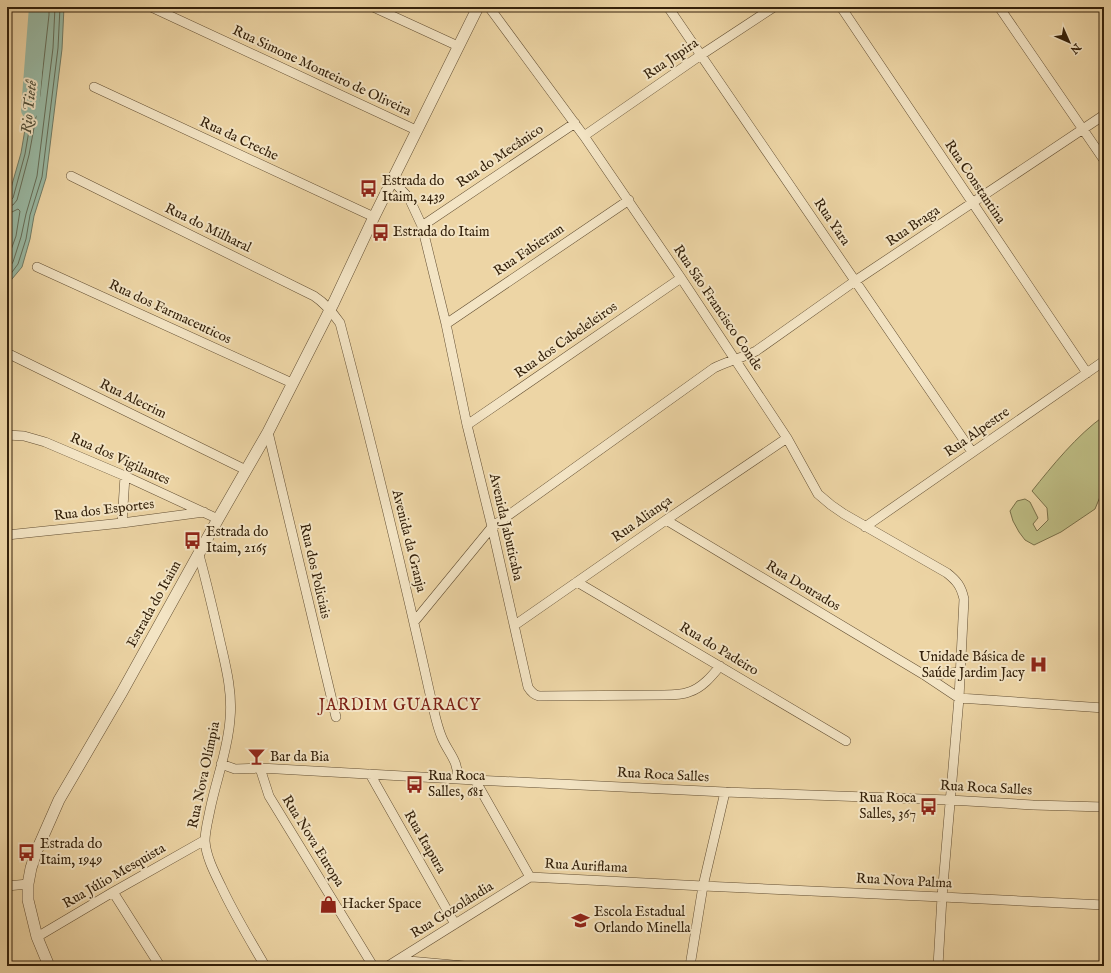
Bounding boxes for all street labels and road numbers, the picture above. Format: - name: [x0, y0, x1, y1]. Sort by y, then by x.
- street label: Rua Simone Monteiro de Oliveira: [230, 22, 415, 121]
- street label: Rua Jupira: [640, 34, 703, 84]
- street label: Rua da Creche: [197, 113, 282, 165]
- street label: Rua do Mecânico: [453, 120, 547, 192]
- street label: Rua Constantina: [940, 137, 1010, 228]
- street label: Rua Yara: [810, 195, 855, 250]
- street label: Rua do Milharal: [162, 199, 254, 257]
- street label: Rua Braga: [883, 201, 944, 251]
- street label: Rua Fabieram: [490, 220, 568, 280]
- street label: Rua São Francisco Conde: [669, 242, 767, 375]
- street label: Rua dos Farmaceuticos: [106, 276, 234, 348]
- street label: Rua dos Cabeleleiros: [511, 298, 621, 382]
- street label: Rua Alecrim: [97, 375, 170, 423]
- street label: Rua Alpestre: [941, 403, 1014, 461]
- street label: Rua dos Vigilantes: [67, 429, 173, 489]
- street label: Avenida Jabuticaba: [485, 471, 527, 583]
- street label: Avenida da Granja: [387, 487, 431, 595]
- street label: Rua Aliança: [608, 491, 676, 546]
- street label: Rua dos Esportes: [53, 495, 155, 525]
- street label: Rua dos Policiais: [295, 522, 335, 620]
- street label: Estrada do Itaim: [123, 557, 185, 651]
- street label: Rua Dourados: [762, 557, 844, 615]
- street label: Rua do Padeiro: [676, 618, 762, 680]
- street label: Rua Nova Olímpia: [184, 719, 224, 830]
- street label: Rua Roca Salles: [616, 764, 710, 786]
- street label: Rua Roca Salles: [939, 777, 1033, 799]
- street label: Rua Nova Europa: [278, 792, 349, 891]
- street label: Rua Itapura: [400, 807, 451, 877]
- street label: Rua Júlio Mesquista: [59, 839, 169, 913]
- street label: Rua Auriflama: [544, 855, 629, 877]
- street label: Rua Nova Palma: [856, 869, 953, 893]
- street label: Rua Gozolândia: [407, 877, 498, 943]

